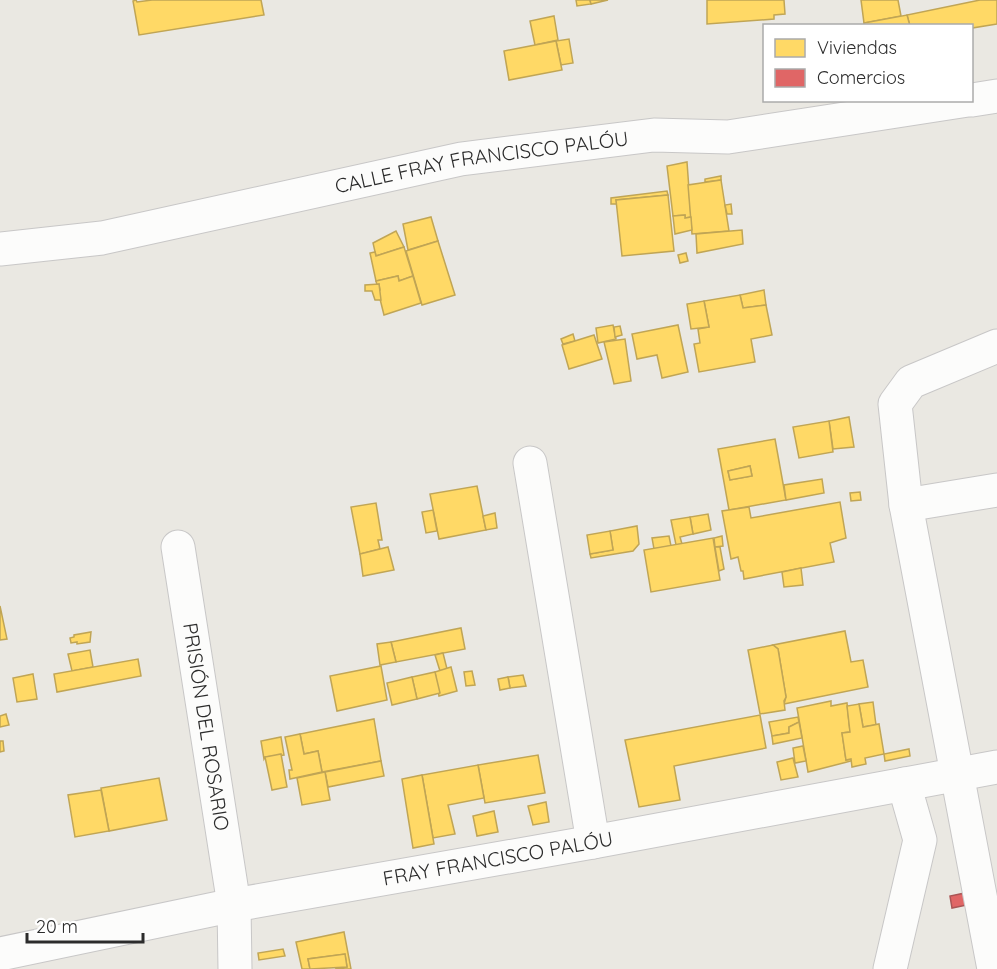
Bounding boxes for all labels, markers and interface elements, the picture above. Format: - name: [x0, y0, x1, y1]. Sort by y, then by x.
- legend: [763, 24, 973, 102]
- text: Viviendas: [817, 36, 897, 59]
- text: Comercios: [817, 66, 905, 89]
- street label: CALLE FRAY FRANCISCO PALÓU: [332, 125, 630, 198]
- street label: PRISIÓN DEL ROSARIO: [178, 621, 235, 833]
- street label: FRAY FRANCISCO PALÓU: [381, 826, 615, 891]
- scale bar: [27, 906, 142, 944]
- text: 20 m: [36, 915, 78, 938]

